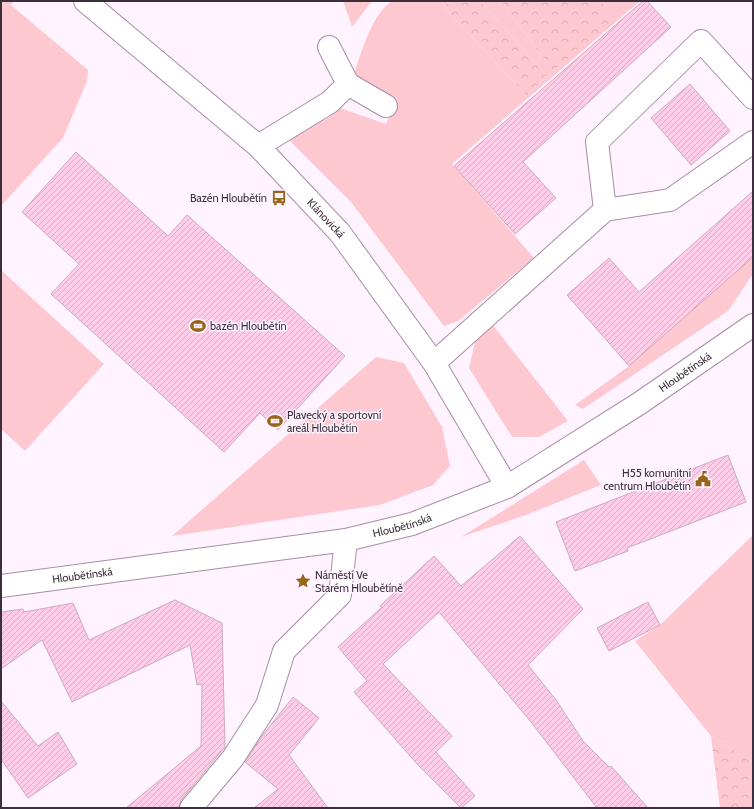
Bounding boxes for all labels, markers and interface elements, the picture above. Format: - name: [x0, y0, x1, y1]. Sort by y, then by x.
- bus stop icon: Bazén Hloubětín: [270, 189, 288, 207]
- place label: Bazén Hloubětín: [190, 191, 267, 205]
- street label: Klánovická: [304, 196, 349, 241]
- sports icon: bazén Hloubětín: [189, 317, 207, 335]
- place label: bazén Hloubětín: [210, 319, 287, 333]
- street label: Hloubětínská: [656, 348, 715, 395]
- place label: Plavecký a sportovní areál Hloubětín: [287, 408, 382, 435]
- sports icon: Plavecký a sportovní areál Hloubětín: [266, 412, 284, 430]
- place label: H55 komunitní centrum Hloubětín: [603, 466, 692, 493]
- public building icon: H55 komunitní centrum Hloubětín: [694, 470, 712, 488]
- street label: Hloubětínská: [371, 510, 434, 540]
- street label: Hloubětínská: [51, 564, 114, 586]
- place label: Náměstí Ve Starém Hloubětíně: [315, 568, 403, 595]
- place icon: Náměstí Ve Starém Hloubětíně: [294, 572, 312, 590]

